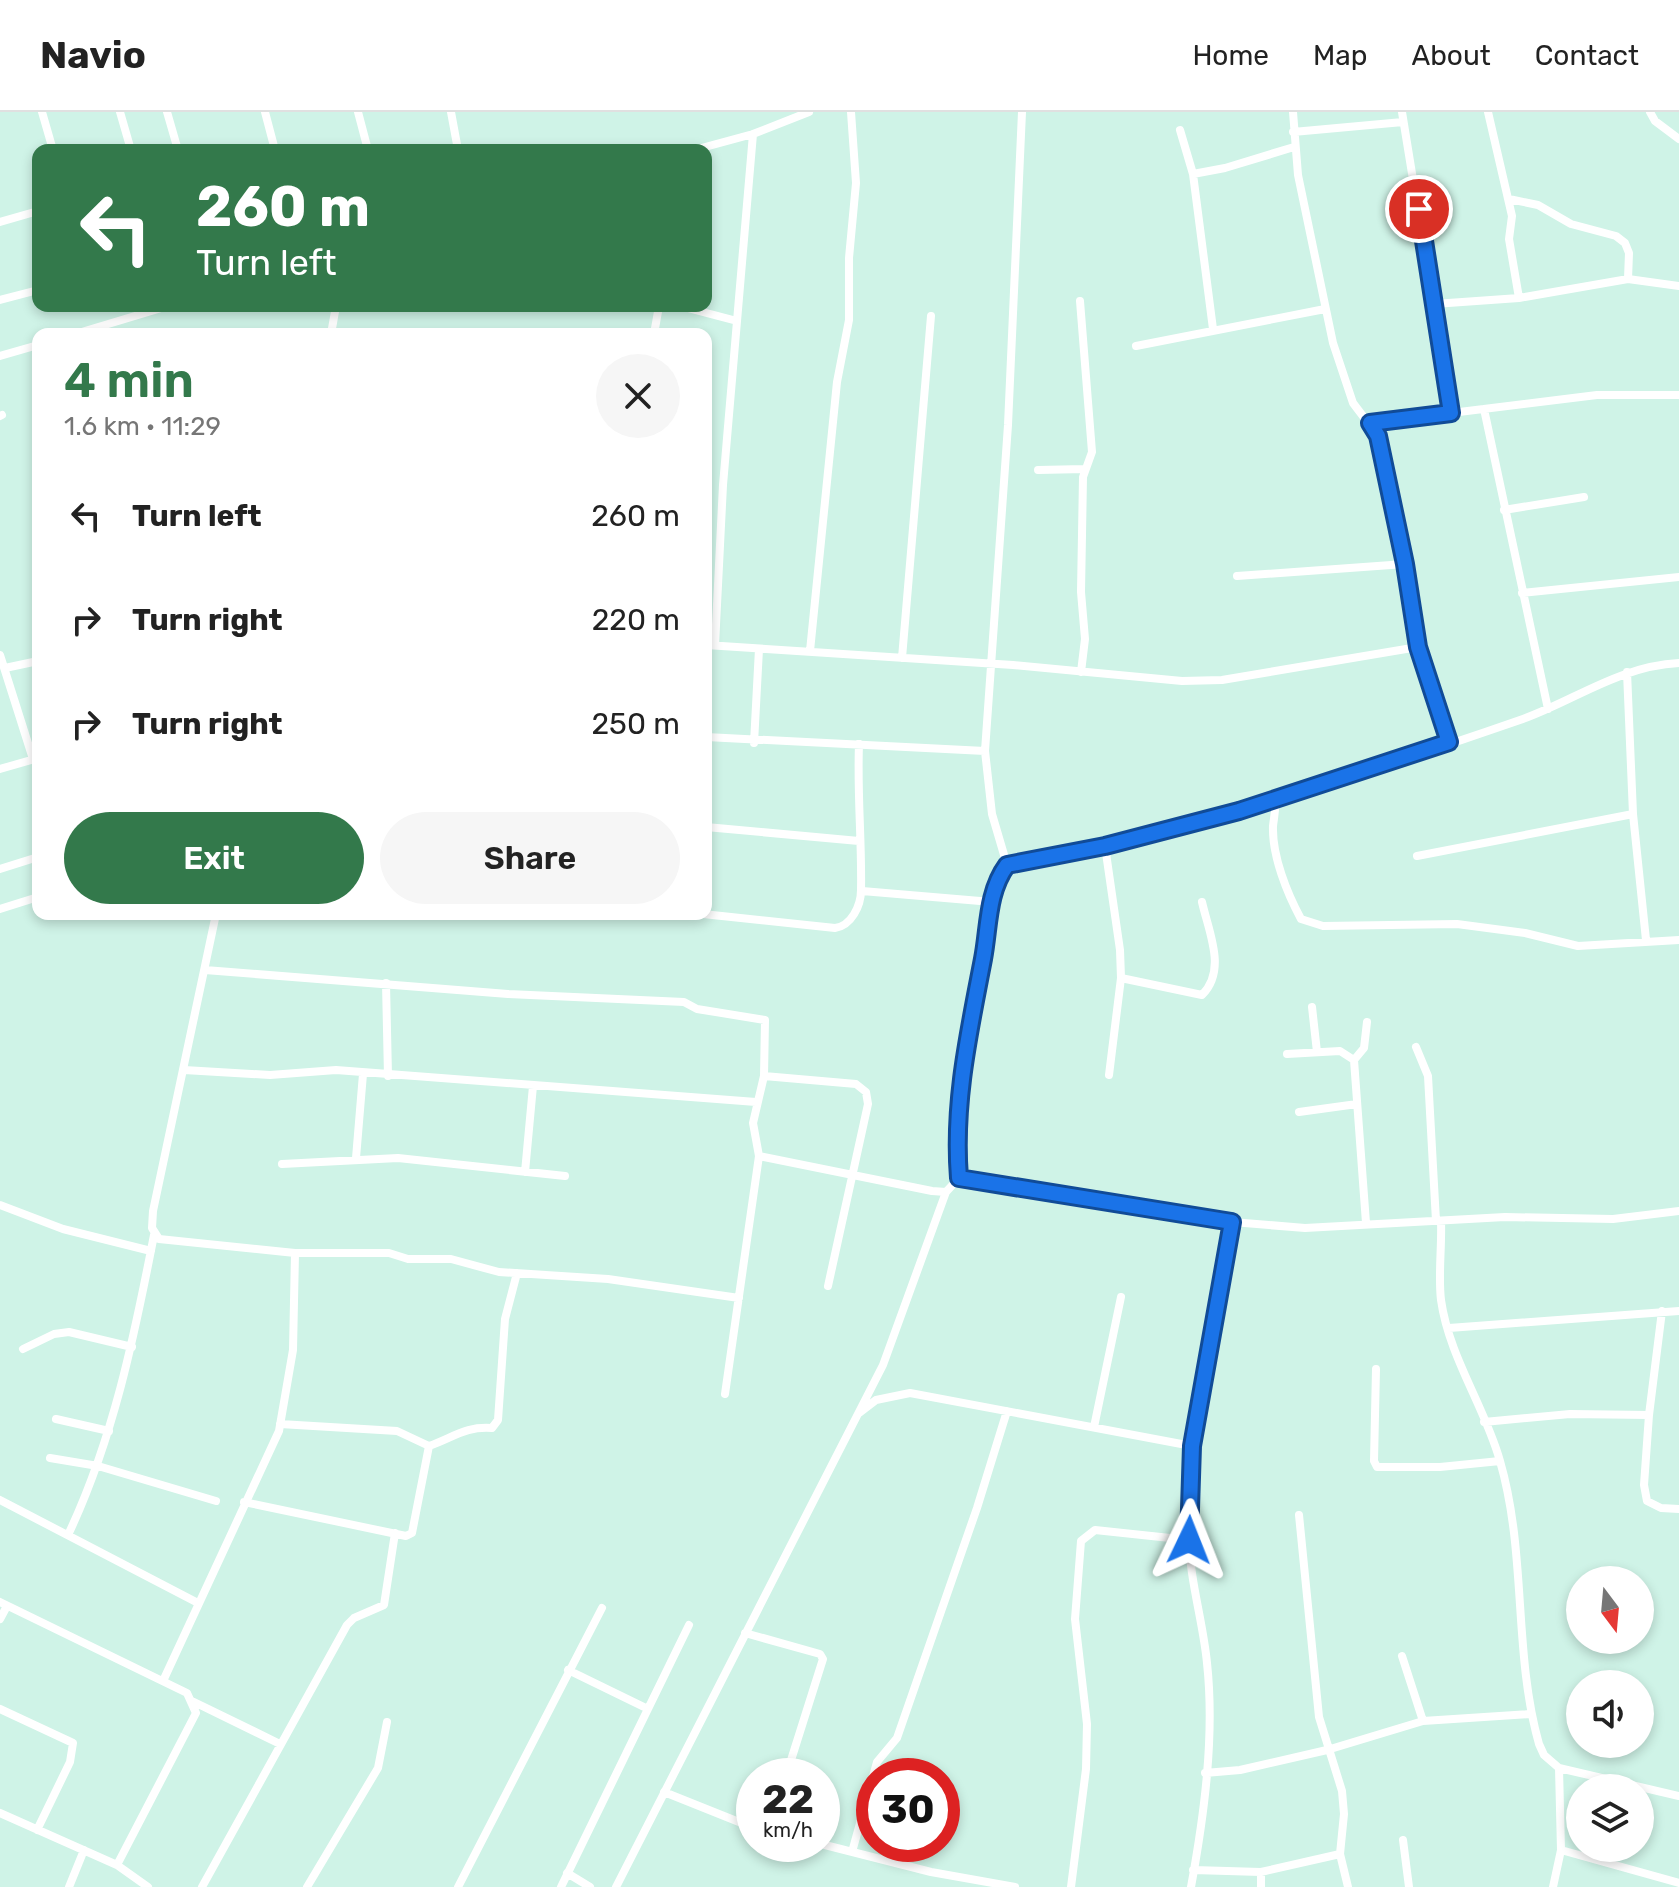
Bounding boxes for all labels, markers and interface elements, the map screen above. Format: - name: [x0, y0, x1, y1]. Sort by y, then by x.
- text: Navio: [40, 32, 146, 78]
- text: Home: [1192, 39, 1269, 72]
- text: Map: [1313, 39, 1367, 72]
- text: About: [1411, 39, 1491, 72]
- text: Contact: [1535, 39, 1639, 72]
- text: 260 m: [196, 174, 370, 240]
- pin: [1385, 175, 1453, 243]
- icon: left: [64, 176, 168, 280]
- icon: arrive: [1397, 187, 1441, 231]
- text: Turn left: [196, 241, 337, 284]
- text: 4 min: [64, 352, 194, 409]
- button: close: [596, 354, 680, 438]
- text: 1.6 km · 11:29: [64, 411, 221, 442]
- icon: left: [64, 494, 108, 538]
- text: Turn left: [132, 498, 262, 534]
- text: 260 m: [591, 498, 680, 534]
- icon: right: [64, 598, 108, 642]
- text: Turn right: [132, 602, 283, 638]
- text: 220 m: [592, 602, 680, 638]
- icon: right: [64, 702, 108, 746]
- text: Turn right: [132, 706, 283, 742]
- text: 250 m: [592, 706, 680, 742]
- button: Exit: [64, 812, 364, 904]
- button: Share: [380, 812, 680, 904]
- position arrow: [1147, 1498, 1231, 1582]
- north arrow: [1566, 1566, 1654, 1654]
- map controls: [1566, 1566, 1654, 1862]
- button: sound: [1566, 1670, 1654, 1758]
- speed limit sign: 30: [856, 1758, 960, 1862]
- button: layers: [1566, 1774, 1654, 1862]
- text: 22: [762, 1776, 814, 1823]
- text: km/h: [763, 1818, 813, 1842]

